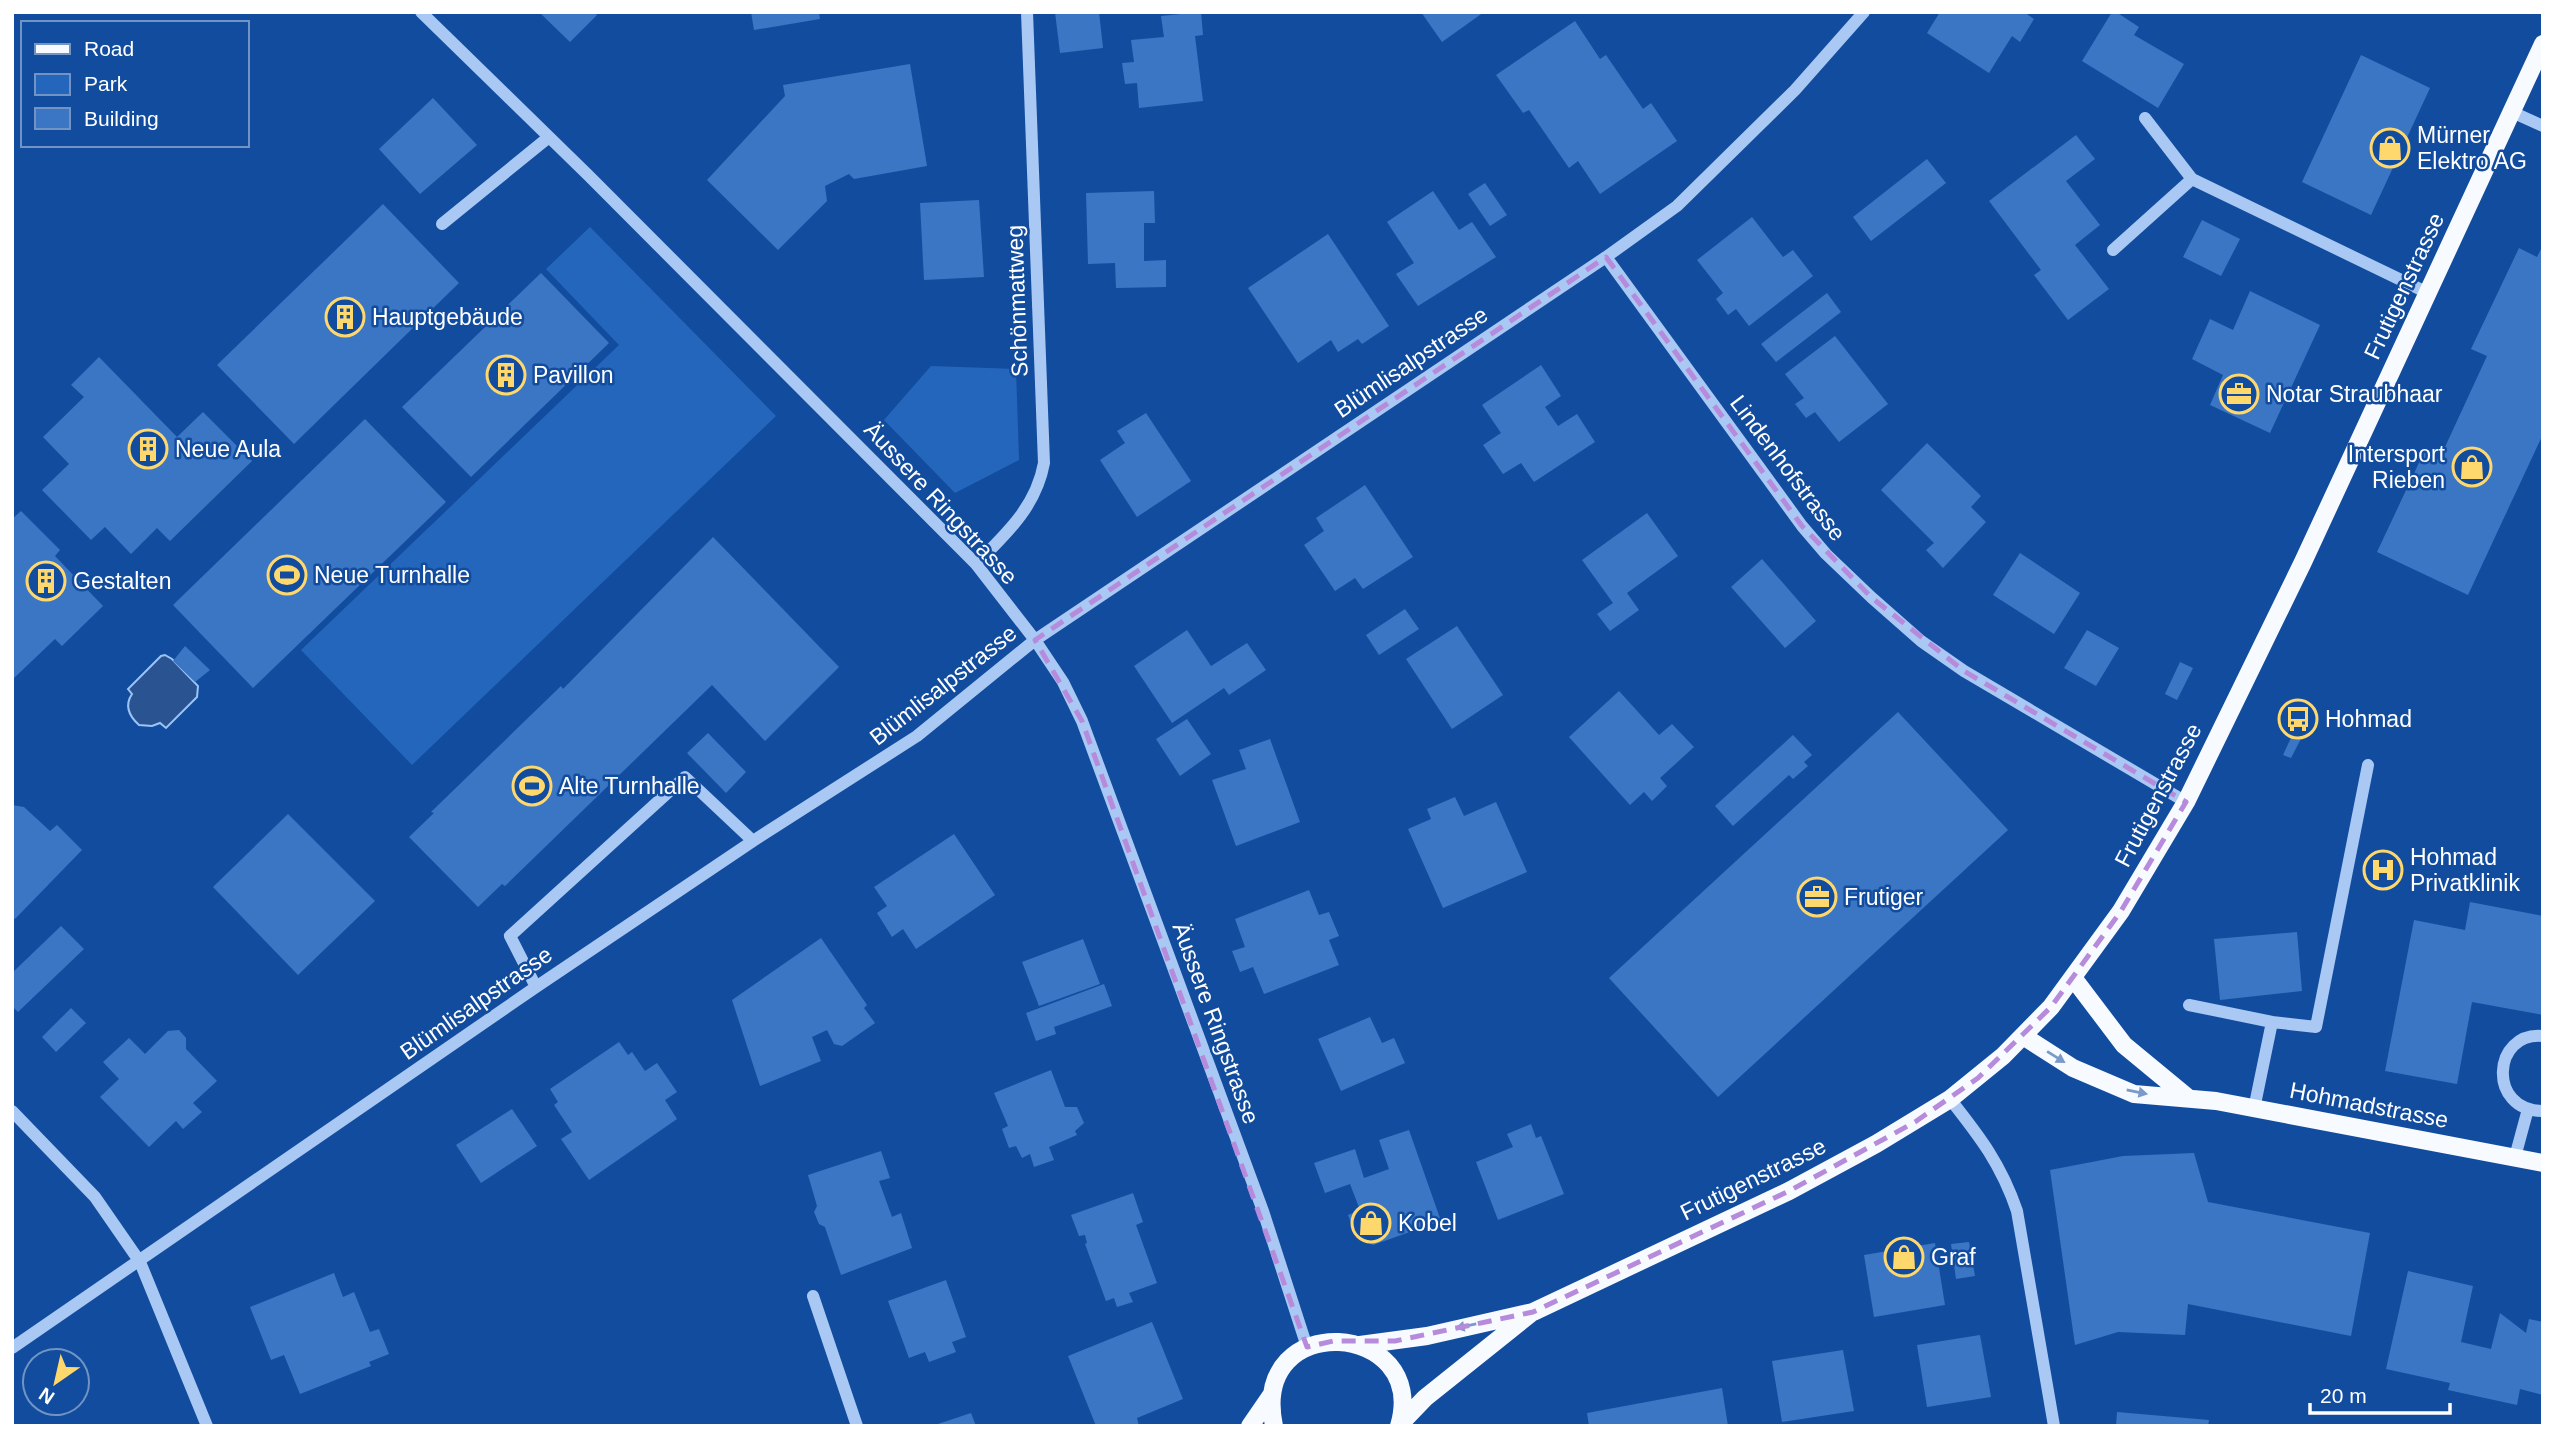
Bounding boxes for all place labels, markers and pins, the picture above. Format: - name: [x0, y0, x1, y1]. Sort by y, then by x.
- place label: Mürner Elektro AG: [2417, 122, 2527, 174]
- shop icon: Mürner Elektro AG: [2369, 127, 2411, 169]
- building icon: Hauptgebäude: [324, 296, 366, 338]
- place label: Hauptgebäude: [372, 304, 523, 330]
- building icon: Pavillon: [485, 354, 527, 396]
- place label: Pavillon: [533, 362, 614, 388]
- office icon: Notar Straubhaar: [2218, 373, 2260, 415]
- place label: Notar Straubhaar: [2266, 381, 2443, 407]
- building icon: Neue Aula: [127, 428, 169, 470]
- place label: Neue Aula: [175, 436, 281, 462]
- place label: Intersport Rieben: [2348, 441, 2446, 493]
- shop icon: Intersport Rieben: [2451, 446, 2493, 488]
- sports icon: Neue Turnhalle: [266, 554, 308, 596]
- building icon: Gestalten: [25, 560, 67, 602]
- place label: Neue Turnhalle: [314, 562, 470, 588]
- place label: Gestalten: [73, 568, 171, 594]
- bus stop icon: Hohmad: [2277, 698, 2319, 740]
- place label: Hohmad: [2325, 706, 2412, 732]
- sports icon: Alte Turnhalle: [511, 765, 553, 807]
- place label: Alte Turnhalle: [559, 773, 700, 799]
- place label: Hohmad Privatklinik: [2410, 844, 2520, 896]
- hospital icon: Hohmad Privatklinik: [2362, 849, 2404, 891]
- office icon: Frutiger: [1796, 876, 1838, 918]
- place label: Frutiger: [1844, 884, 1924, 910]
- shop icon: Kobel: [1350, 1202, 1392, 1244]
- place label: Kobel: [1398, 1210, 1457, 1236]
- shop icon: Graf: [1883, 1236, 1925, 1278]
- place label: Graf: [1931, 1244, 1976, 1270]

